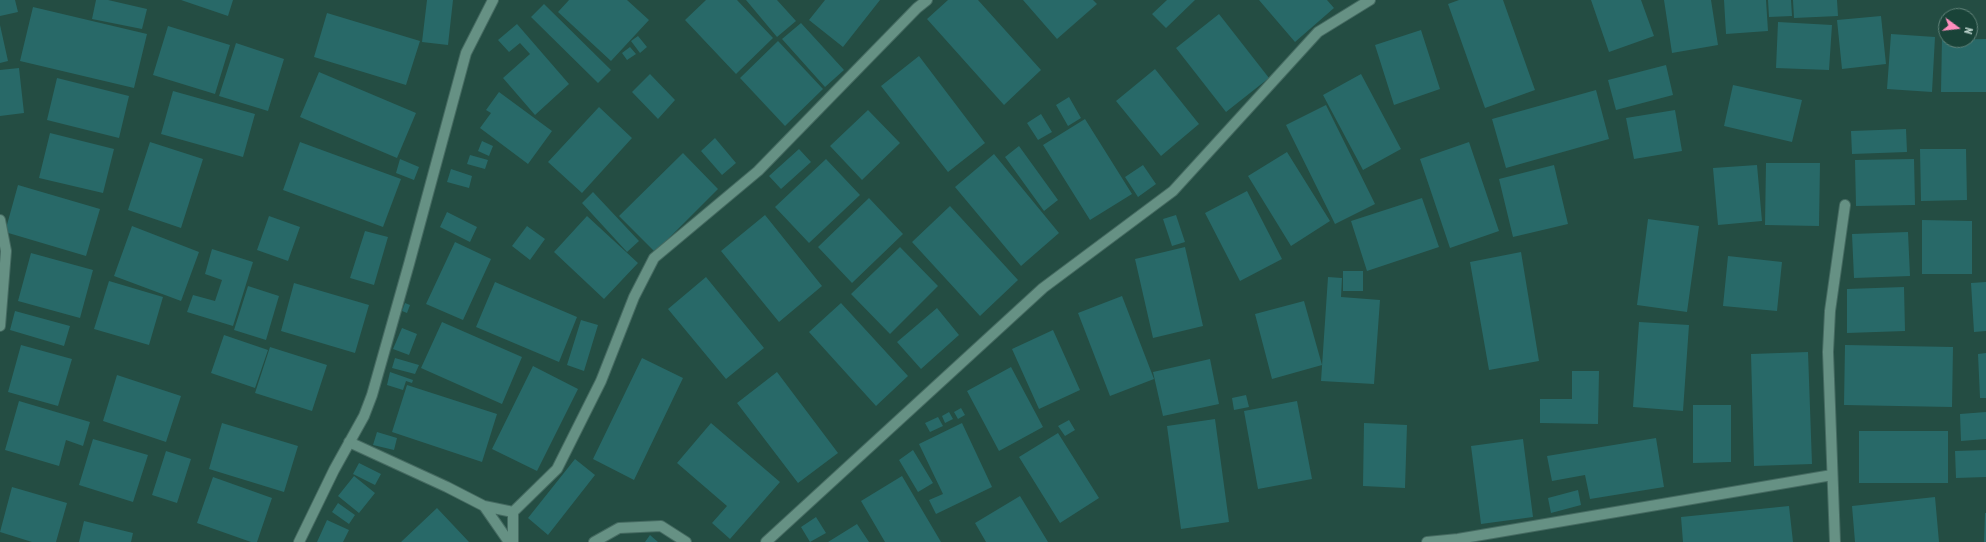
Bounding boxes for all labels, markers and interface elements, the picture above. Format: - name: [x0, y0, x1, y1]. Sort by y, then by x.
- north arrow: [1938, 8, 1978, 48]
- text: N: [1961, 26, 1976, 36]

